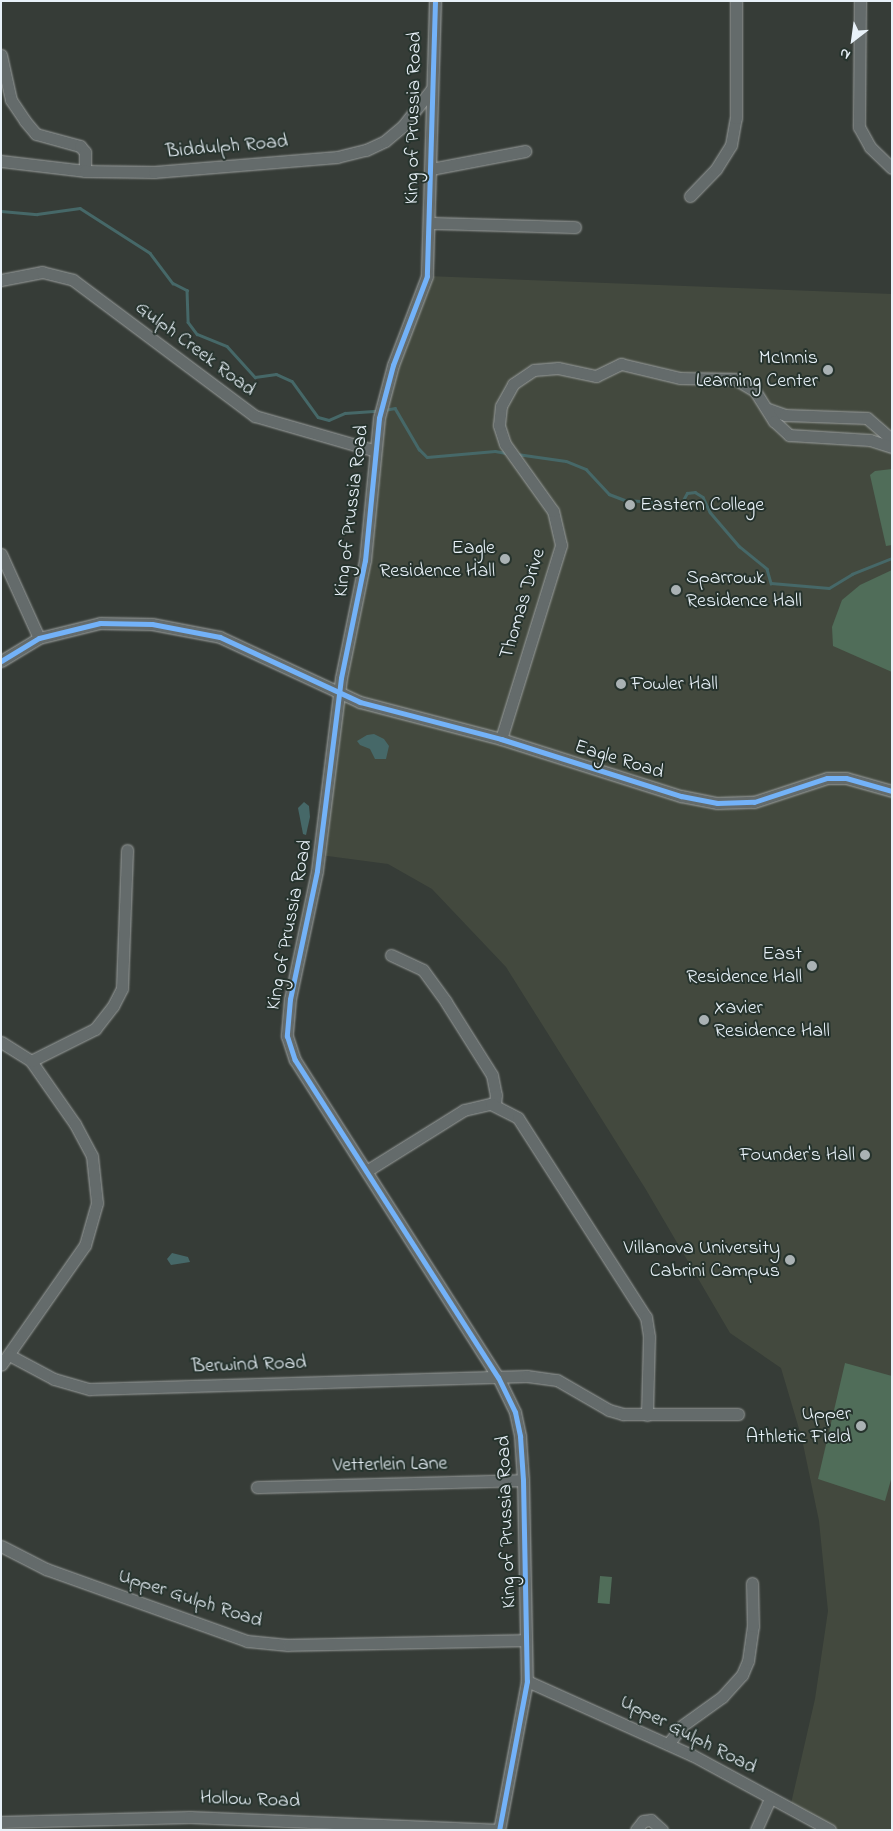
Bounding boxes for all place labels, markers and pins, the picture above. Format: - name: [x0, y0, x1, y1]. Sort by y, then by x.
- place label: McInnis Learning Center: [696, 346, 818, 393]
- marker: McInnis Learning Center: [822, 364, 834, 376]
- place label: Eastern College: [640, 493, 764, 517]
- marker: Eastern College: [624, 499, 636, 511]
- place label: Eagle Residence Hall: [379, 536, 495, 583]
- marker: Eagle Residence Hall: [499, 553, 511, 565]
- place label: Sparrowk Residence Hall: [686, 566, 802, 613]
- marker: Sparrowk Residence Hall: [670, 584, 682, 596]
- place label: Fowler Hall: [631, 672, 718, 696]
- marker: Fowler Hall: [615, 678, 627, 690]
- place label: East Residence Hall: [686, 942, 802, 989]
- marker: East Residence Hall: [806, 960, 818, 972]
- place label: Xavier Residence Hall: [714, 996, 830, 1043]
- marker: Xavier Residence Hall: [698, 1014, 710, 1026]
- place label: Founder's Hall: [739, 1143, 855, 1167]
- marker: Founder's Hall: [859, 1149, 871, 1161]
- place label: Villanova University Cabrini Campus: [624, 1236, 780, 1283]
- marker: Villanova University Cabrini Campus: [784, 1254, 796, 1266]
- place label: Upper Athletic Field: [746, 1402, 851, 1449]
- marker: Upper Athletic Field: [855, 1420, 867, 1432]

